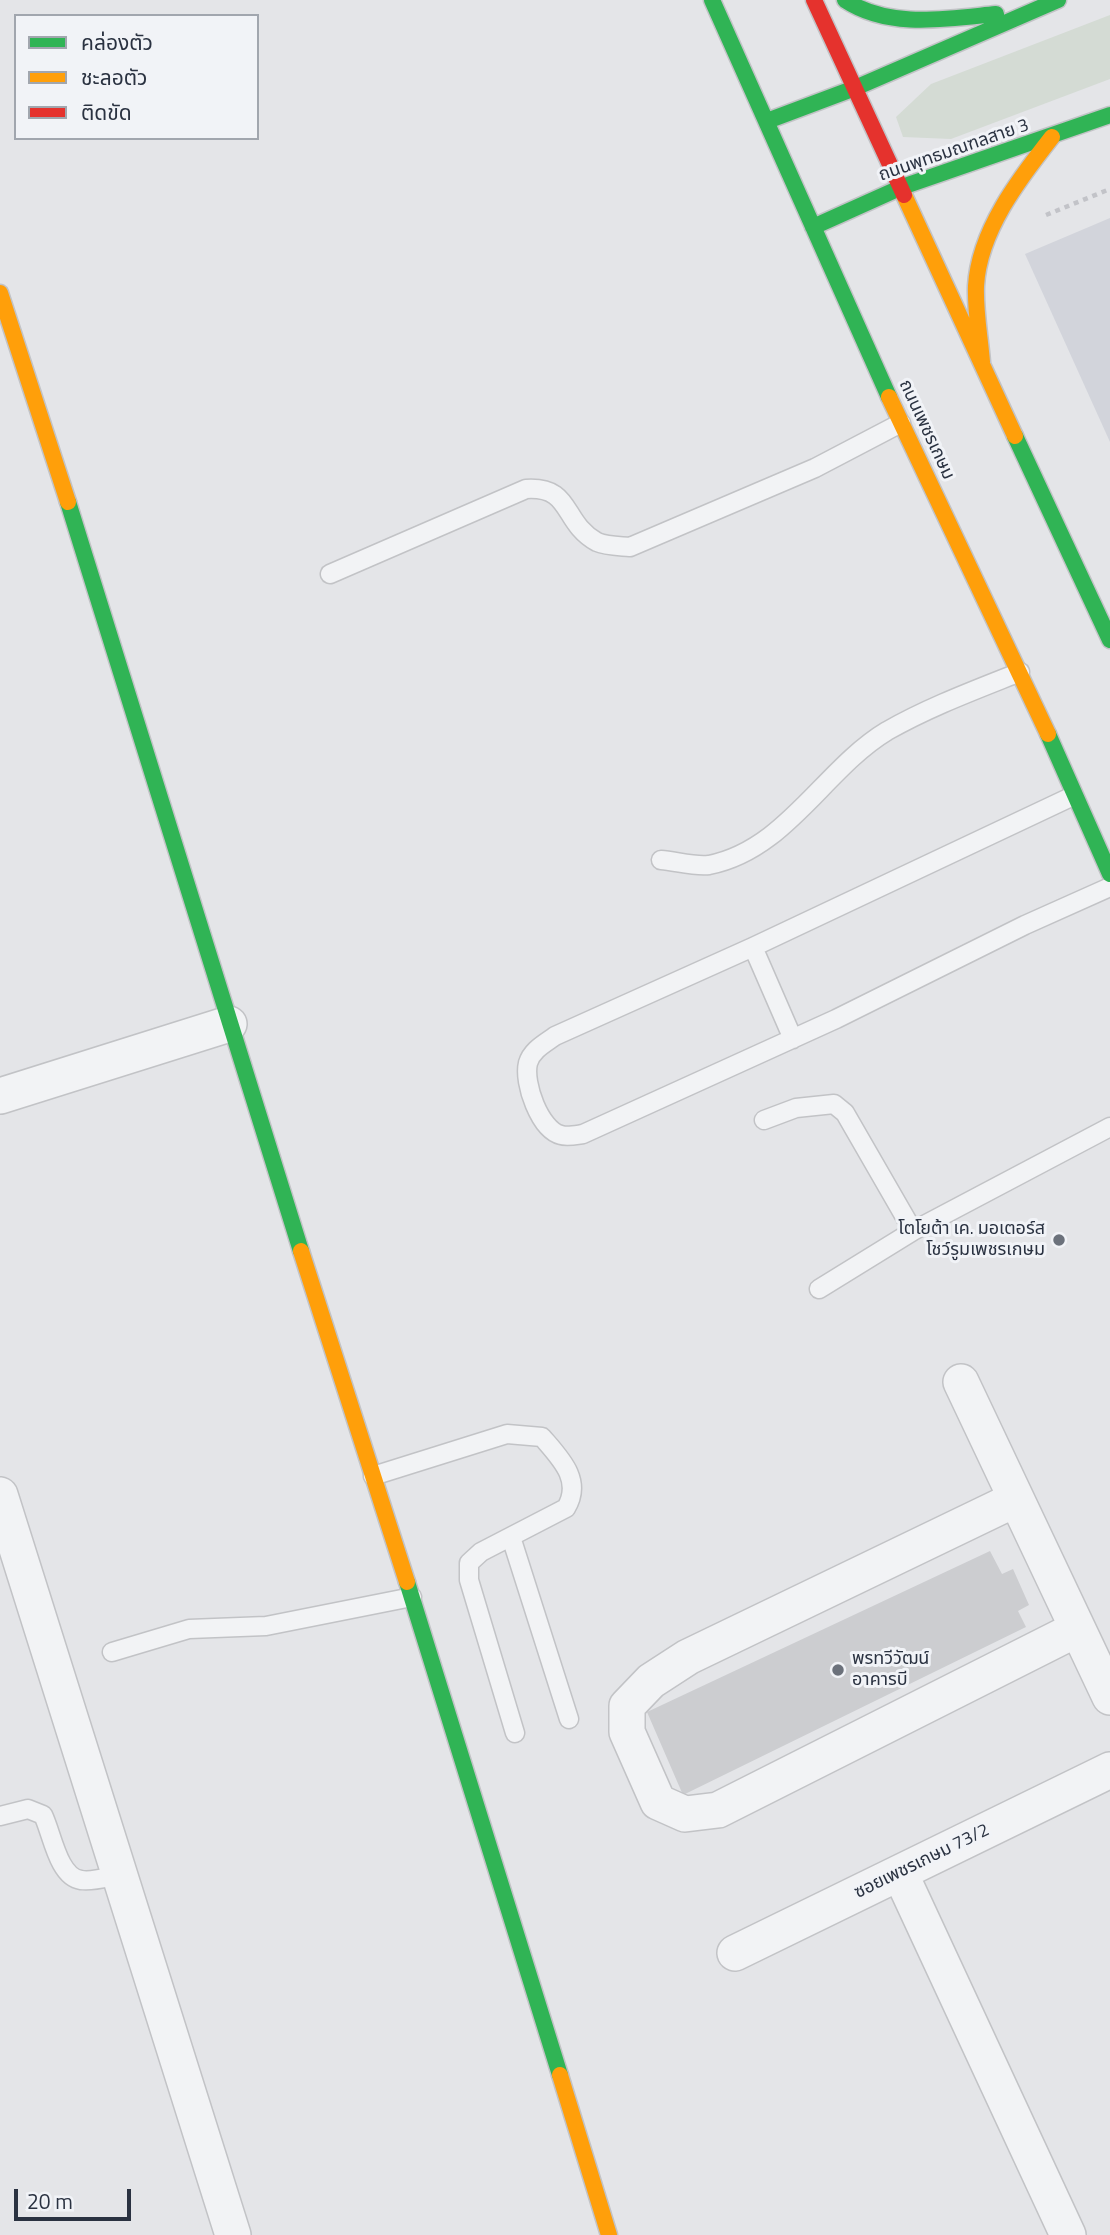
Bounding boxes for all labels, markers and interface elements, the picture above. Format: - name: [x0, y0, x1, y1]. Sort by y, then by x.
- legend: [14, 14, 259, 140]
- text: คล่องตัว: [81, 26, 153, 58]
- text: ชะลอตัว: [81, 61, 147, 93]
- text: ติดขัด: [81, 96, 132, 128]
- street label: ถนนพุทธมณฑลสาย 3: [876, 115, 1032, 187]
- street label: ถนนเพชรเกษม: [893, 377, 959, 483]
- place label: โตโยต้า เค. มอเตอร์ส โชว์รูมเพชรเกษม: [898, 1219, 1045, 1262]
- marker: โตโยต้า เค. มอเตอร์ส โชว์รูมเพชรเกษม: [1051, 1232, 1067, 1248]
- place label: พรทวีวัฒน์ อาคารบี: [852, 1649, 929, 1692]
- marker: พรทวีวัฒน์ อาคารบี: [830, 1662, 846, 1678]
- street label: ซอยเพชรเกษม 73/2: [851, 1820, 993, 1904]
- scale bar: [18, 2176, 135, 2220]
- text: 20 m: [27, 2185, 73, 2217]

